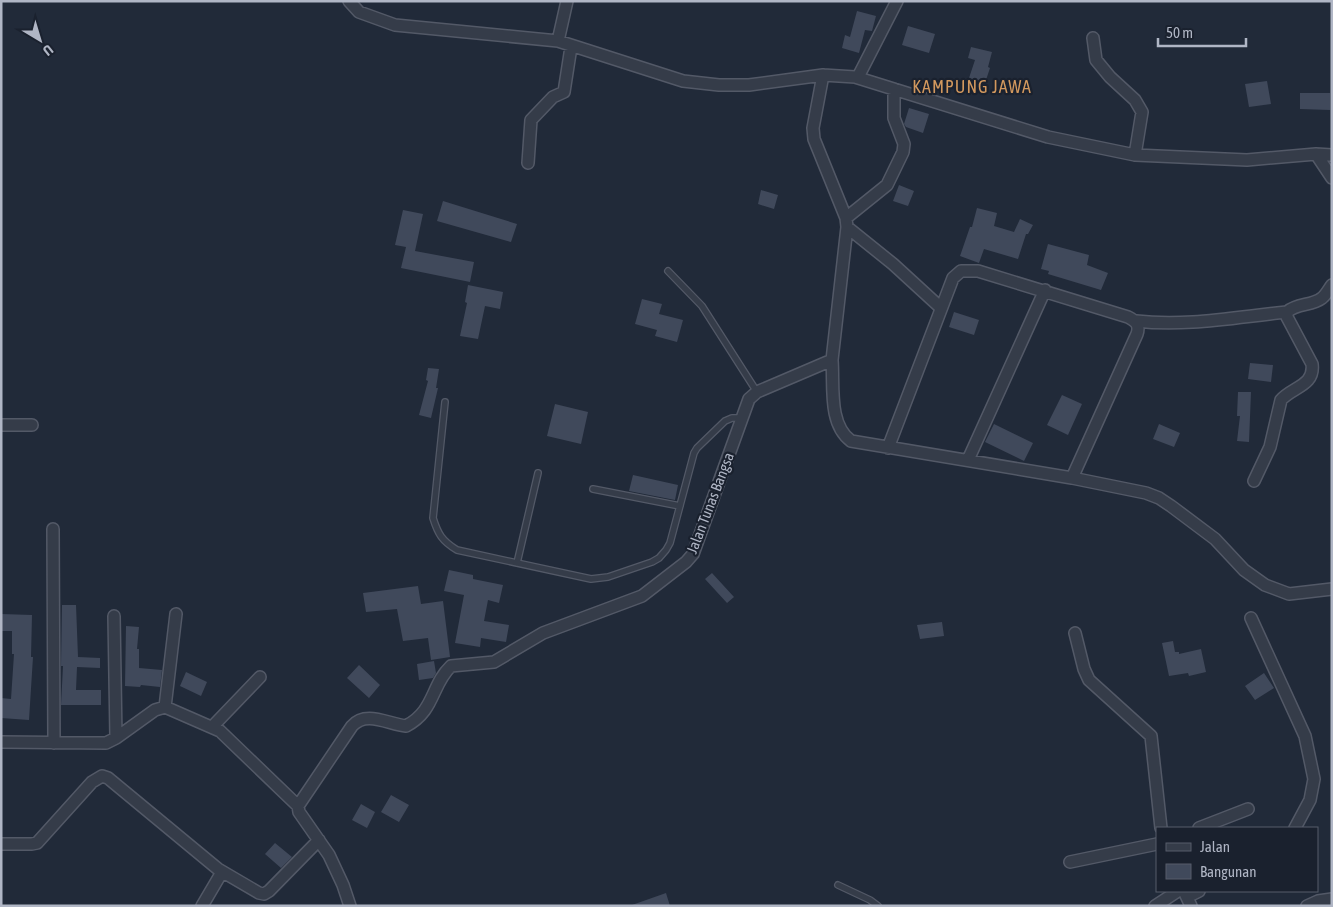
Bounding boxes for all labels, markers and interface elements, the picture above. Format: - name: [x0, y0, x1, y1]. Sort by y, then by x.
- north arrow: [15, 15, 65, 65]
- scale bar: [1158, 15, 1246, 47]
- text: 50 m: [1166, 24, 1193, 41]
- text: U: [40, 41, 56, 59]
- district label: KAMPUNG JAWA: [912, 76, 1032, 97]
- street label: Jalan Tunas Bangsa: [683, 450, 737, 556]
- legend: [1156, 827, 1318, 892]
- text: Jalan: [1200, 838, 1230, 855]
- text: Bangunan: [1200, 863, 1257, 880]

